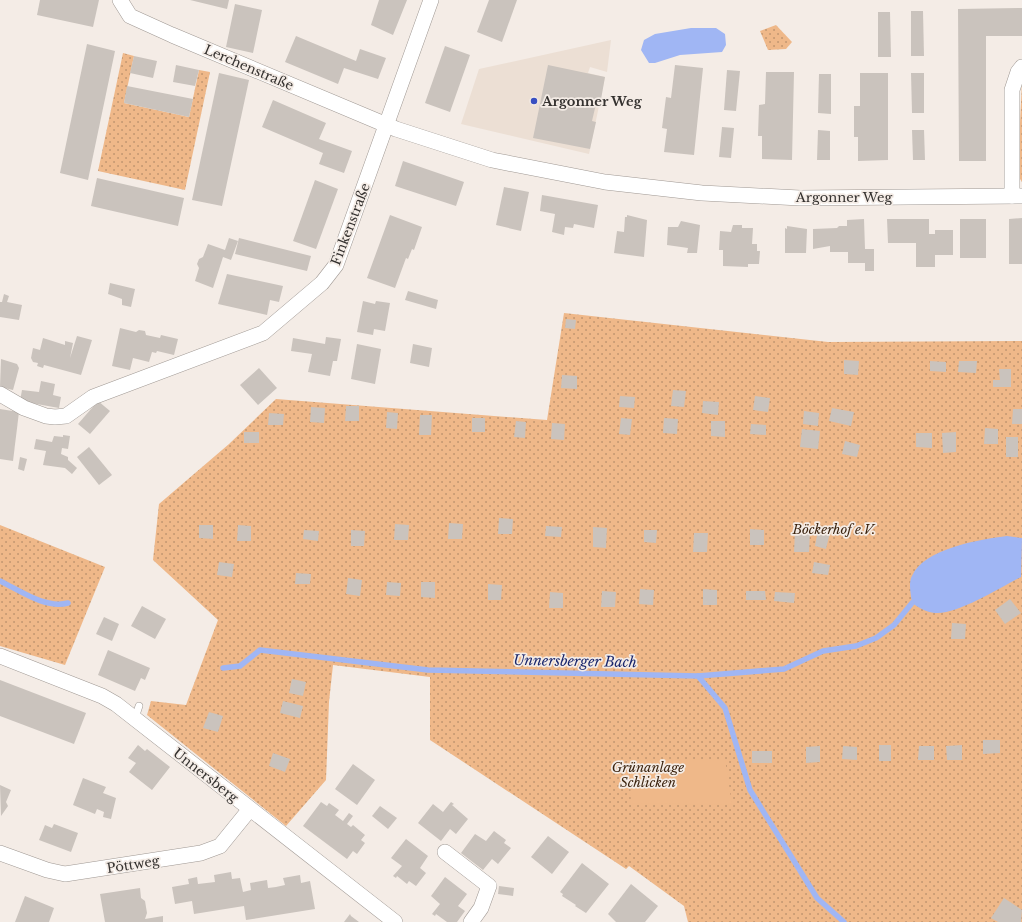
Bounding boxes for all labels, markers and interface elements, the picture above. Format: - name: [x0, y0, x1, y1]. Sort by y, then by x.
- street label: Lerchenstraße: [201, 41, 296, 94]
- place label: Argonner Weg: [541, 93, 643, 110]
- marker: Argonner Weg: [529, 96, 539, 106]
- street label: Finkenstraße: [327, 181, 374, 268]
- street label: Argonner Weg: [795, 189, 892, 206]
- park label: Böckerhof e.V.: [792, 521, 876, 538]
- water label: Unnersberger Bach: [513, 651, 637, 671]
- street label: Unnersberg: [170, 745, 242, 806]
- park label: Grünanlage Schlicken: [612, 759, 684, 791]
- street label: Pöttweg: [106, 852, 161, 877]

